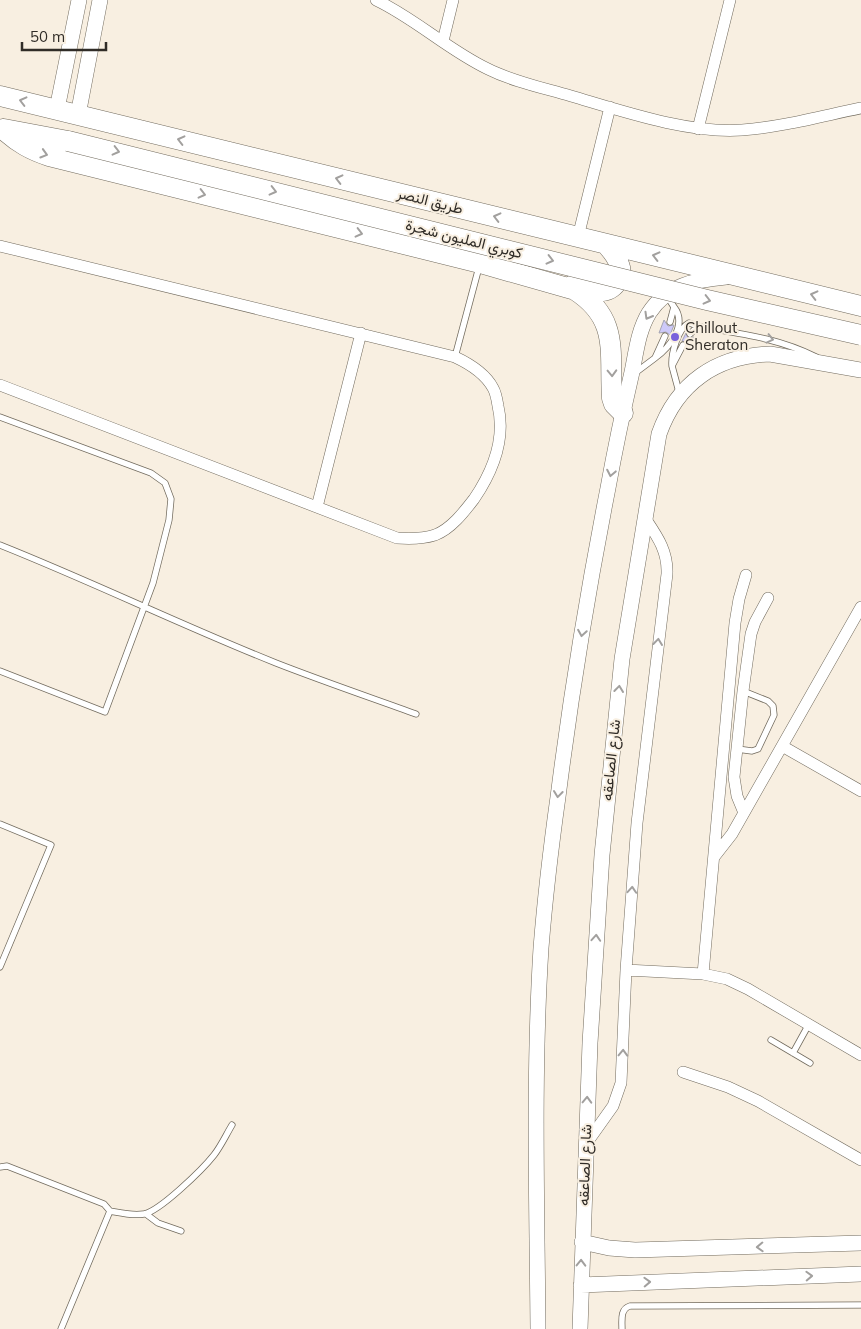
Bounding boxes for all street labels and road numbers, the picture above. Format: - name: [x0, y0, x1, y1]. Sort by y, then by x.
- street label: طريق النصر: [394, 183, 465, 219]
- street label: كوبري المليون شجرة: [403, 215, 525, 266]
- street label: شارع الصاعقه: [597, 718, 626, 802]
- street label: شارع الصاعقه: [574, 1124, 597, 1206]

